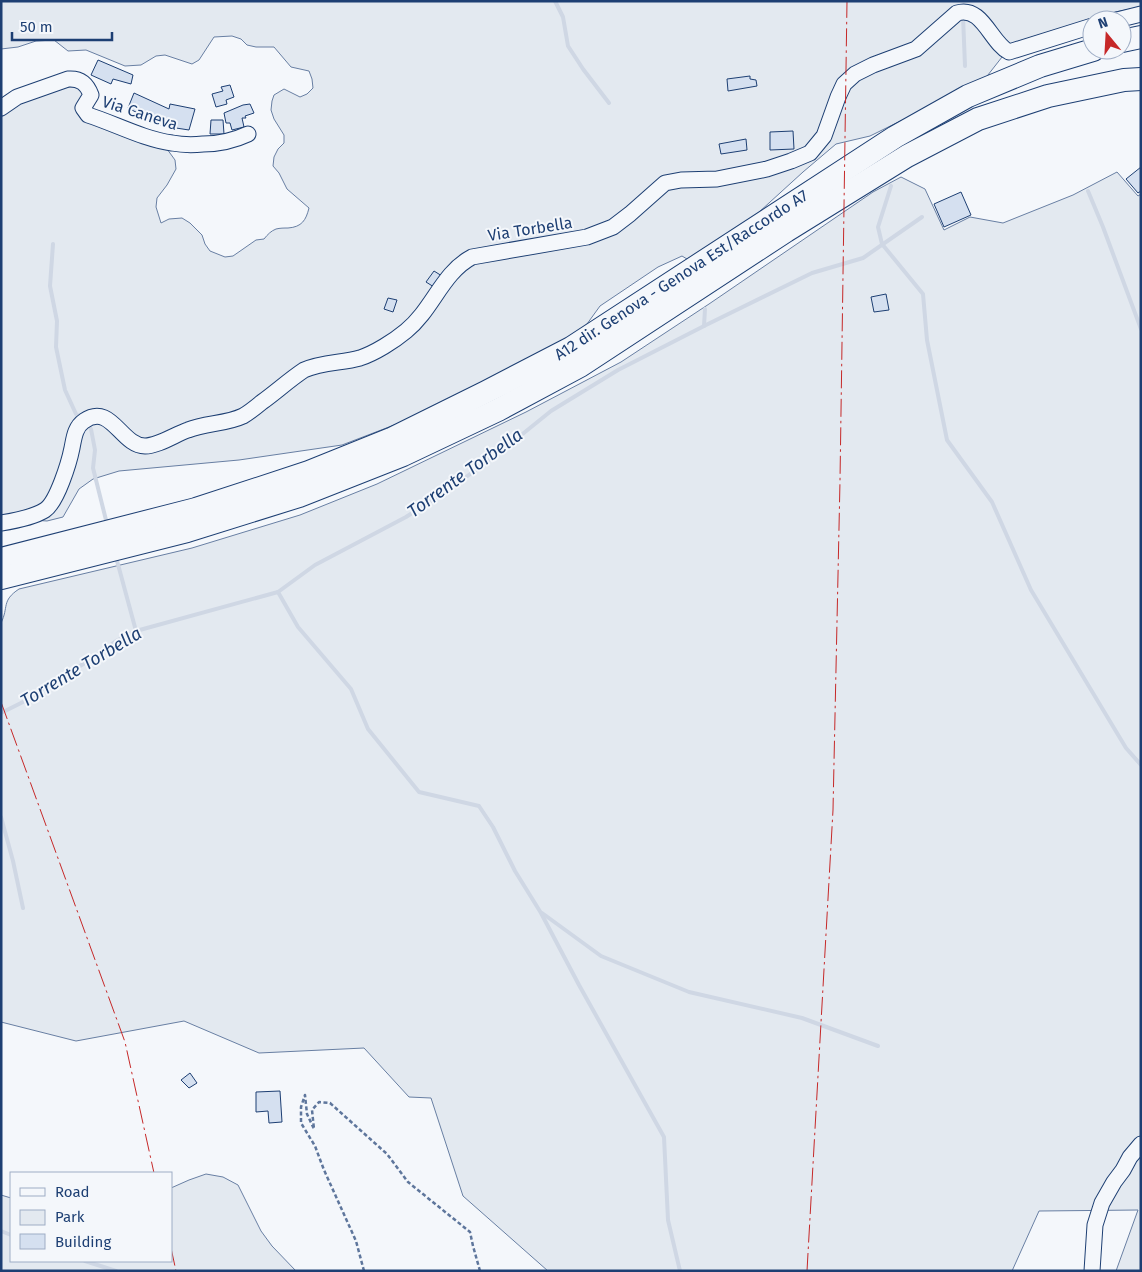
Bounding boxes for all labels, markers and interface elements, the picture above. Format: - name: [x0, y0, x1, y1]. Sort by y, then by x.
- scale bar: [12, 10, 112, 42]
- north arrow: [1082, 10, 1132, 60]
- text: N: [1096, 14, 1110, 33]
- text: 50 m: [20, 18, 53, 36]
- street label: Via Caneva: [100, 92, 180, 134]
- street label: A12 dir. Genova - Genova Est/Raccordo A7: [551, 186, 811, 364]
- street label: Via Torbella: [486, 213, 574, 245]
- water label: Torrente Torbella: [403, 424, 527, 522]
- water label: Torrente Torbella: [17, 622, 145, 712]
- legend: [10, 1172, 172, 1262]
- text: Road: [55, 1183, 90, 1201]
- text: Park: [55, 1208, 85, 1226]
- text: Building: [55, 1233, 111, 1251]

